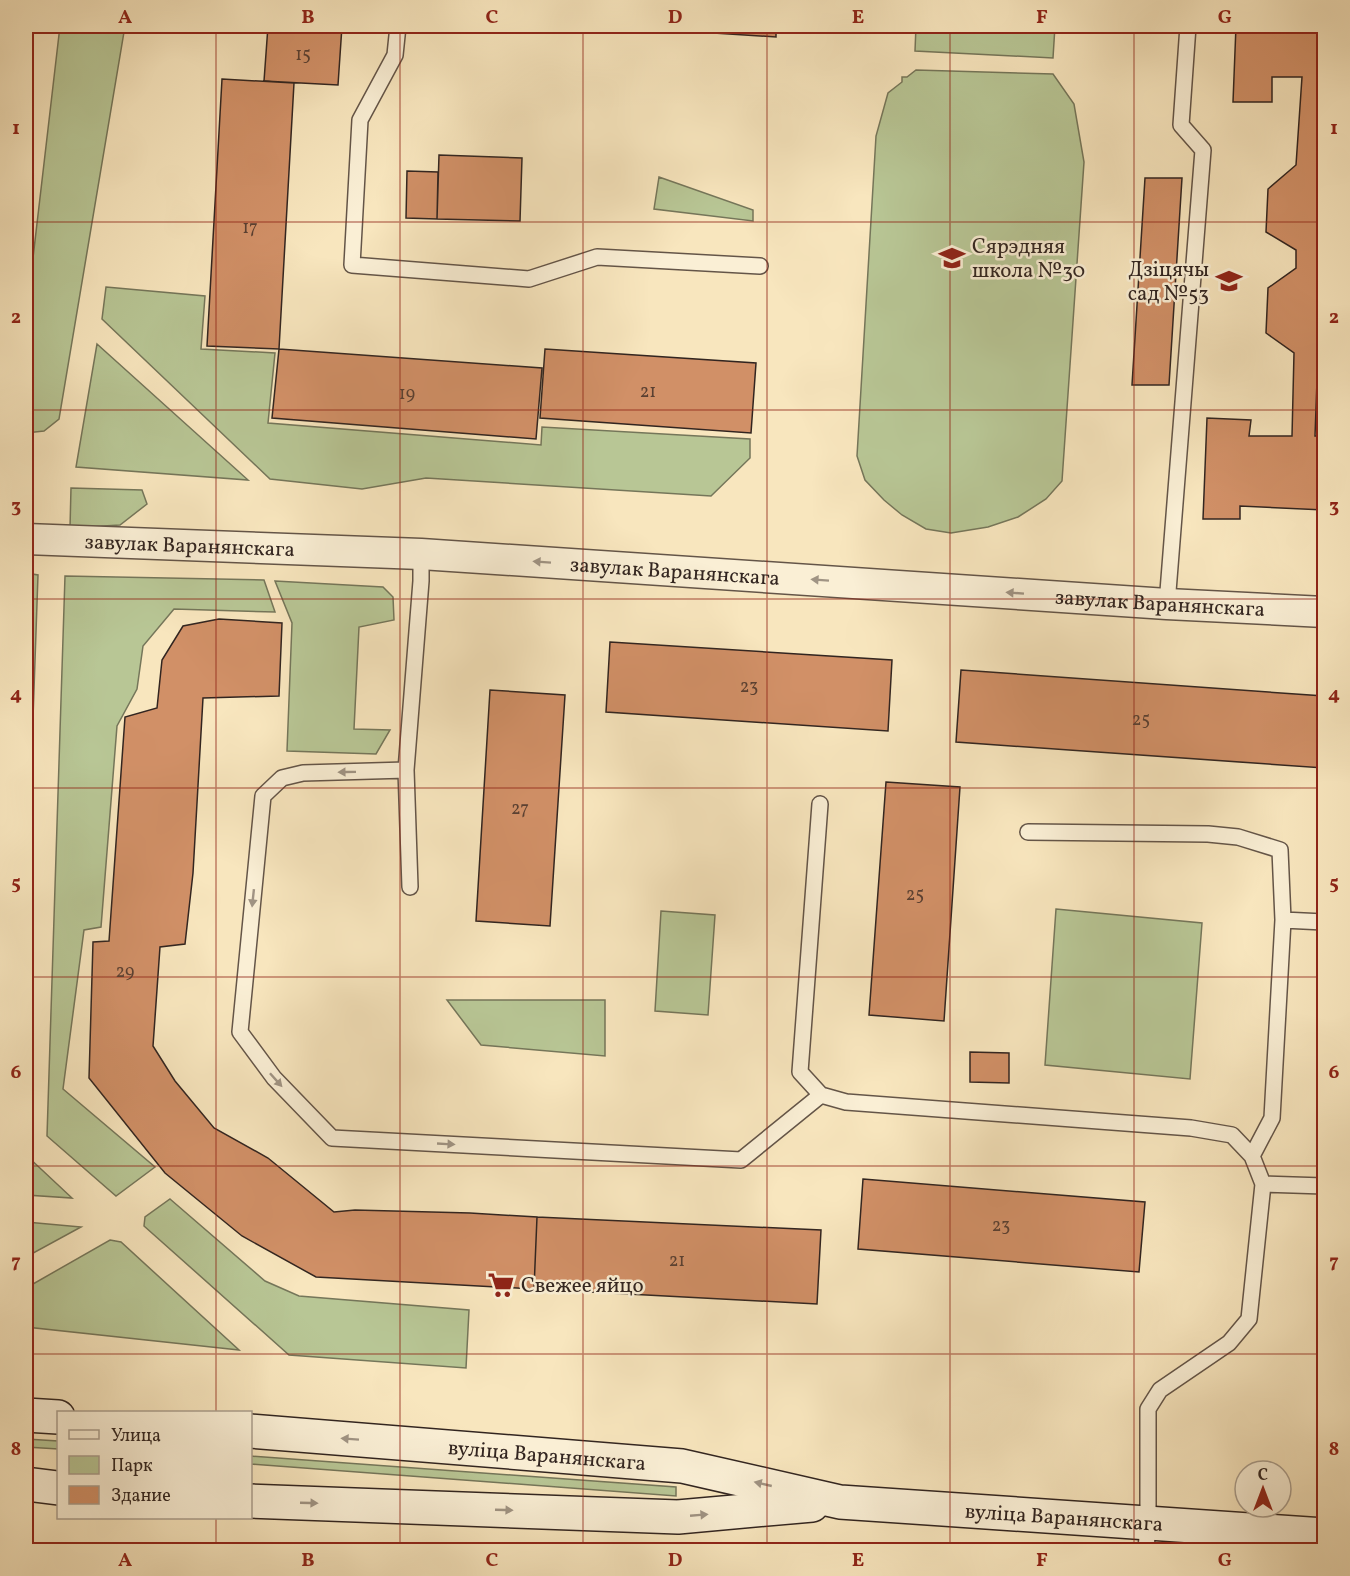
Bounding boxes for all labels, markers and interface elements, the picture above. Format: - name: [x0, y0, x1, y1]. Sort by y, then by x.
- text: A: [118, 4, 132, 32]
- text: B: [301, 4, 315, 32]
- text: C: [486, 4, 499, 32]
- text: D: [668, 4, 682, 32]
- text: E: [852, 4, 864, 32]
- text: F: [1036, 4, 1048, 32]
- text: G: [1218, 4, 1232, 32]
- house number: 15: [295, 43, 311, 68]
- text: 1: [12, 115, 20, 143]
- text: 1: [1330, 115, 1338, 143]
- house number: 17: [242, 216, 258, 241]
- place label: Сярэдняя школа №30: [972, 233, 1085, 286]
- school or university icon: Сярэдняя школа №30: [937, 243, 967, 273]
- place label: Дзіцячы сад №53: [1128, 256, 1209, 309]
- school or university icon: Дзіцячы сад №53: [1214, 266, 1244, 296]
- text: 2: [11, 304, 21, 332]
- text: 2: [1329, 304, 1339, 332]
- house number: 21: [640, 380, 656, 405]
- house number: 19: [399, 382, 415, 407]
- text: 3: [11, 493, 21, 521]
- text: 3: [1329, 493, 1339, 521]
- street label: завулак Варанянскага: [84, 528, 295, 565]
- street label: завулак Варанянскага: [569, 551, 781, 594]
- one-way arrow: [532, 557, 551, 566]
- one-way arrow: [811, 575, 830, 585]
- street label: завулак Варанянскага: [1054, 584, 1266, 625]
- one-way arrow: [1005, 588, 1024, 597]
- house number: 23: [740, 675, 758, 700]
- text: 4: [10, 681, 22, 709]
- text: 4: [1328, 681, 1340, 709]
- house number: 25: [1132, 708, 1150, 733]
- one-way arrow: [338, 767, 357, 776]
- house number: 27: [511, 797, 529, 822]
- text: 5: [11, 870, 21, 898]
- text: 5: [1329, 870, 1339, 898]
- house number: 25: [906, 883, 924, 908]
- one-way arrow: [248, 889, 258, 908]
- house number: 29: [116, 960, 134, 985]
- text: 6: [11, 1059, 22, 1087]
- text: 6: [1329, 1059, 1340, 1087]
- one-way arrow: [269, 1072, 282, 1087]
- one-way arrow: [437, 1140, 456, 1149]
- house number: 23: [992, 1214, 1010, 1239]
- text: 7: [11, 1248, 21, 1276]
- text: 7: [1329, 1248, 1339, 1276]
- house number: 21: [669, 1249, 685, 1274]
- supermarket icon: Свежее яйцо: [486, 1270, 516, 1300]
- place label: Свежее яйцо: [521, 1272, 644, 1301]
- legend: [57, 1411, 252, 1519]
- text: Улица: [111, 1424, 161, 1449]
- one-way arrow: [340, 1434, 359, 1444]
- street label: вуліца Варанянскага: [447, 1434, 647, 1479]
- text: 8: [11, 1436, 21, 1464]
- text: 8: [1329, 1436, 1339, 1464]
- text: Парк: [111, 1454, 153, 1479]
- north arrow: [1233, 1459, 1293, 1519]
- text: С: [1258, 1465, 1268, 1487]
- one-way arrow: [754, 1479, 772, 1489]
- text: Здание: [111, 1484, 171, 1509]
- one-way arrow: [299, 1498, 318, 1508]
- street label: вуліца Варанянскага: [964, 1498, 1164, 1540]
- one-way arrow: [494, 1506, 513, 1515]
- one-way arrow: [689, 1510, 708, 1520]
- text: A: [118, 1547, 132, 1575]
- text: B: [301, 1547, 315, 1575]
- text: C: [486, 1547, 499, 1575]
- text: D: [668, 1547, 682, 1575]
- text: E: [852, 1547, 864, 1575]
- text: F: [1036, 1547, 1048, 1575]
- text: G: [1218, 1547, 1232, 1575]

